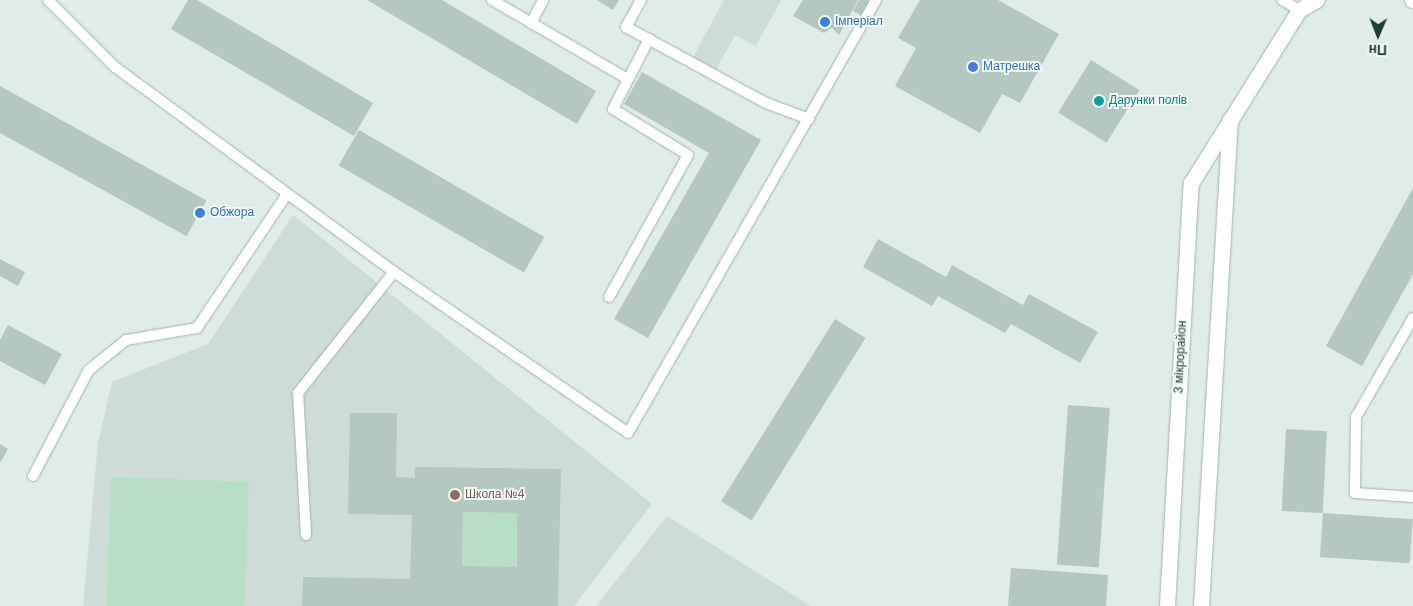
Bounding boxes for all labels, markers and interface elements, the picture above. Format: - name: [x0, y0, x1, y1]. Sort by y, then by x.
- north arrow: [1353, 10, 1403, 60]
- place label: Імперіал: [835, 15, 883, 29]
- marker: Імперіал: [819, 16, 831, 28]
- text: Пн: [1368, 42, 1387, 58]
- place label: Матрешка: [983, 60, 1040, 74]
- marker: Матрешка: [967, 61, 979, 73]
- place label: Дарунки полів: [1109, 94, 1187, 108]
- marker: Дарунки полів: [1093, 95, 1105, 107]
- place label: Обжора: [210, 206, 254, 220]
- marker: Обжора: [194, 207, 206, 219]
- street label: 3 мікрорайон: [1172, 320, 1190, 394]
- place label: Школа №4: [465, 488, 524, 502]
- marker: Школа №4: [449, 489, 461, 501]

